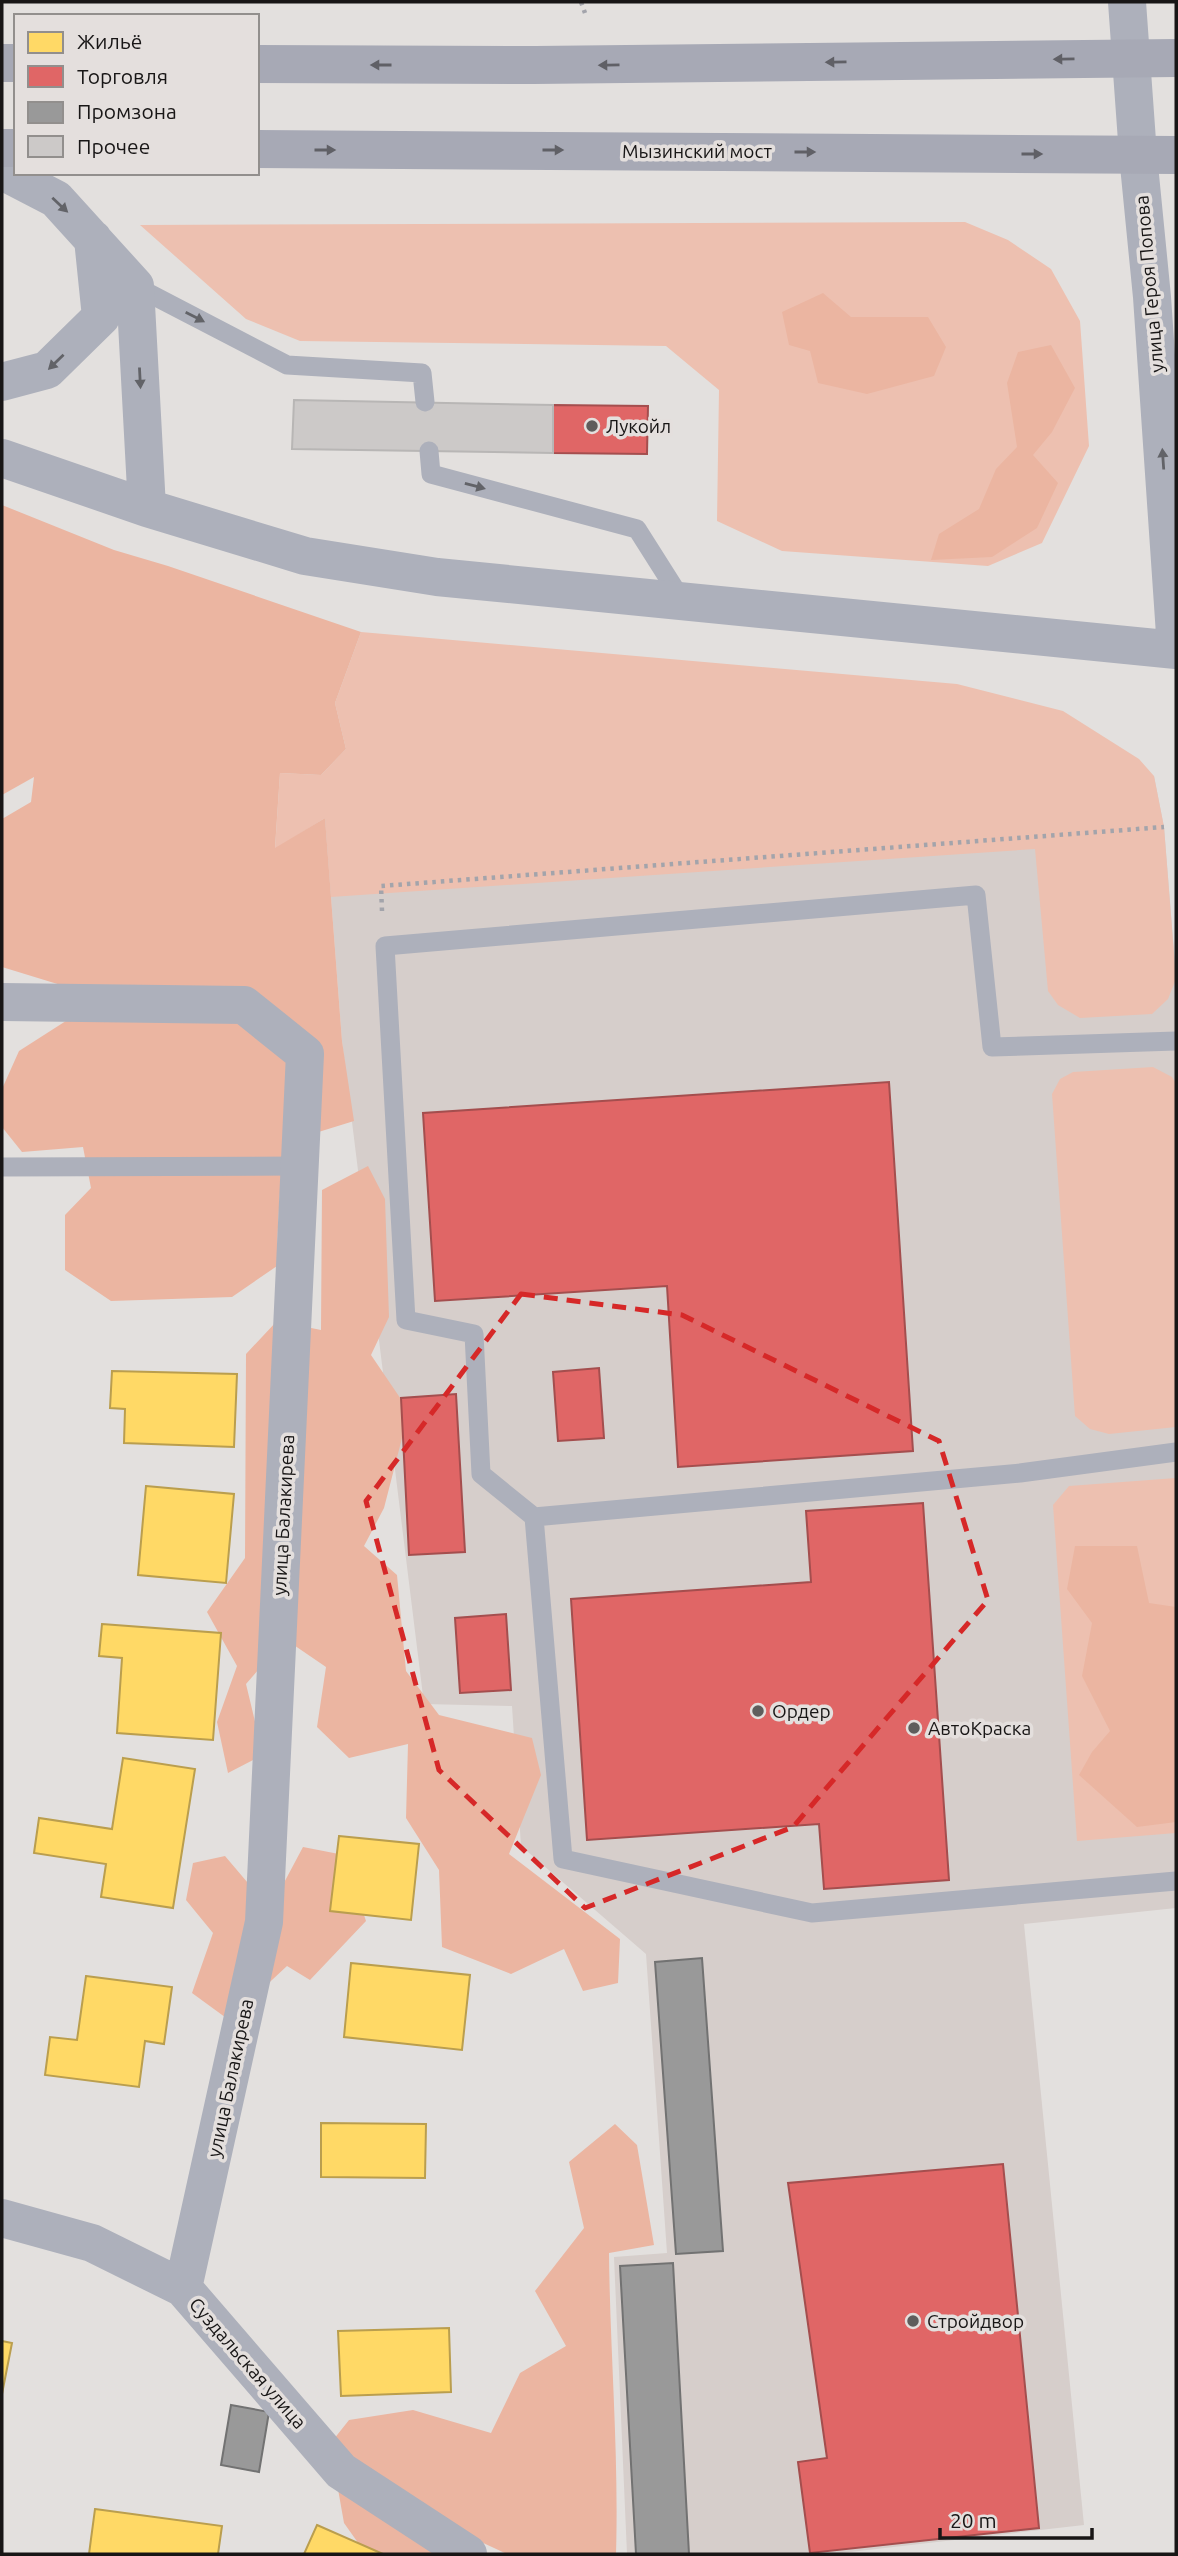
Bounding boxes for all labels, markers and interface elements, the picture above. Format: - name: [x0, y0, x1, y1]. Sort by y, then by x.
- legend: [14, 14, 259, 175]
- text: Жильё: [77, 29, 142, 53]
- one-way arrow: [1052, 54, 1074, 65]
- one-way arrow: [825, 56, 847, 68]
- one-way arrow: [370, 59, 392, 71]
- one-way arrow: [597, 59, 619, 70]
- text: Торговля: [77, 64, 168, 88]
- text: Промзона: [77, 99, 177, 123]
- text: Прочее: [77, 134, 150, 158]
- street label: Мызинский мост: [622, 140, 773, 162]
- one-way arrow: [315, 144, 337, 156]
- one-way arrow: [542, 144, 564, 156]
- one-way arrow: [794, 146, 816, 158]
- one-way arrow: [1022, 148, 1044, 160]
- street label: улица Героя Попова: [1130, 195, 1168, 373]
- one-way arrow: [52, 196, 69, 213]
- one-way arrow: [185, 311, 205, 323]
- one-way arrow: [47, 353, 64, 370]
- one-way arrow: [134, 368, 145, 390]
- place label: Лукойл: [606, 415, 671, 437]
- marker: Лукойл: [584, 418, 600, 434]
- one-way arrow: [1157, 448, 1168, 470]
- one-way arrow: [464, 481, 486, 492]
- street label: улица Балакирева: [268, 1434, 298, 1596]
- place label: Ордер: [772, 1700, 831, 1722]
- marker: Ордер: [750, 1703, 766, 1719]
- place label: АвтоКраска: [928, 1717, 1031, 1739]
- marker: АвтоКраска: [906, 1720, 922, 1736]
- street label: улица Балакирева: [202, 1997, 258, 2159]
- street label: Суздальская улица: [185, 2293, 311, 2433]
- place label: Стройдвор: [927, 2310, 1024, 2332]
- marker: Стройдвор: [905, 2313, 921, 2329]
- scale bar: [940, 2496, 1092, 2540]
- text: 20 m: [950, 2508, 997, 2532]

